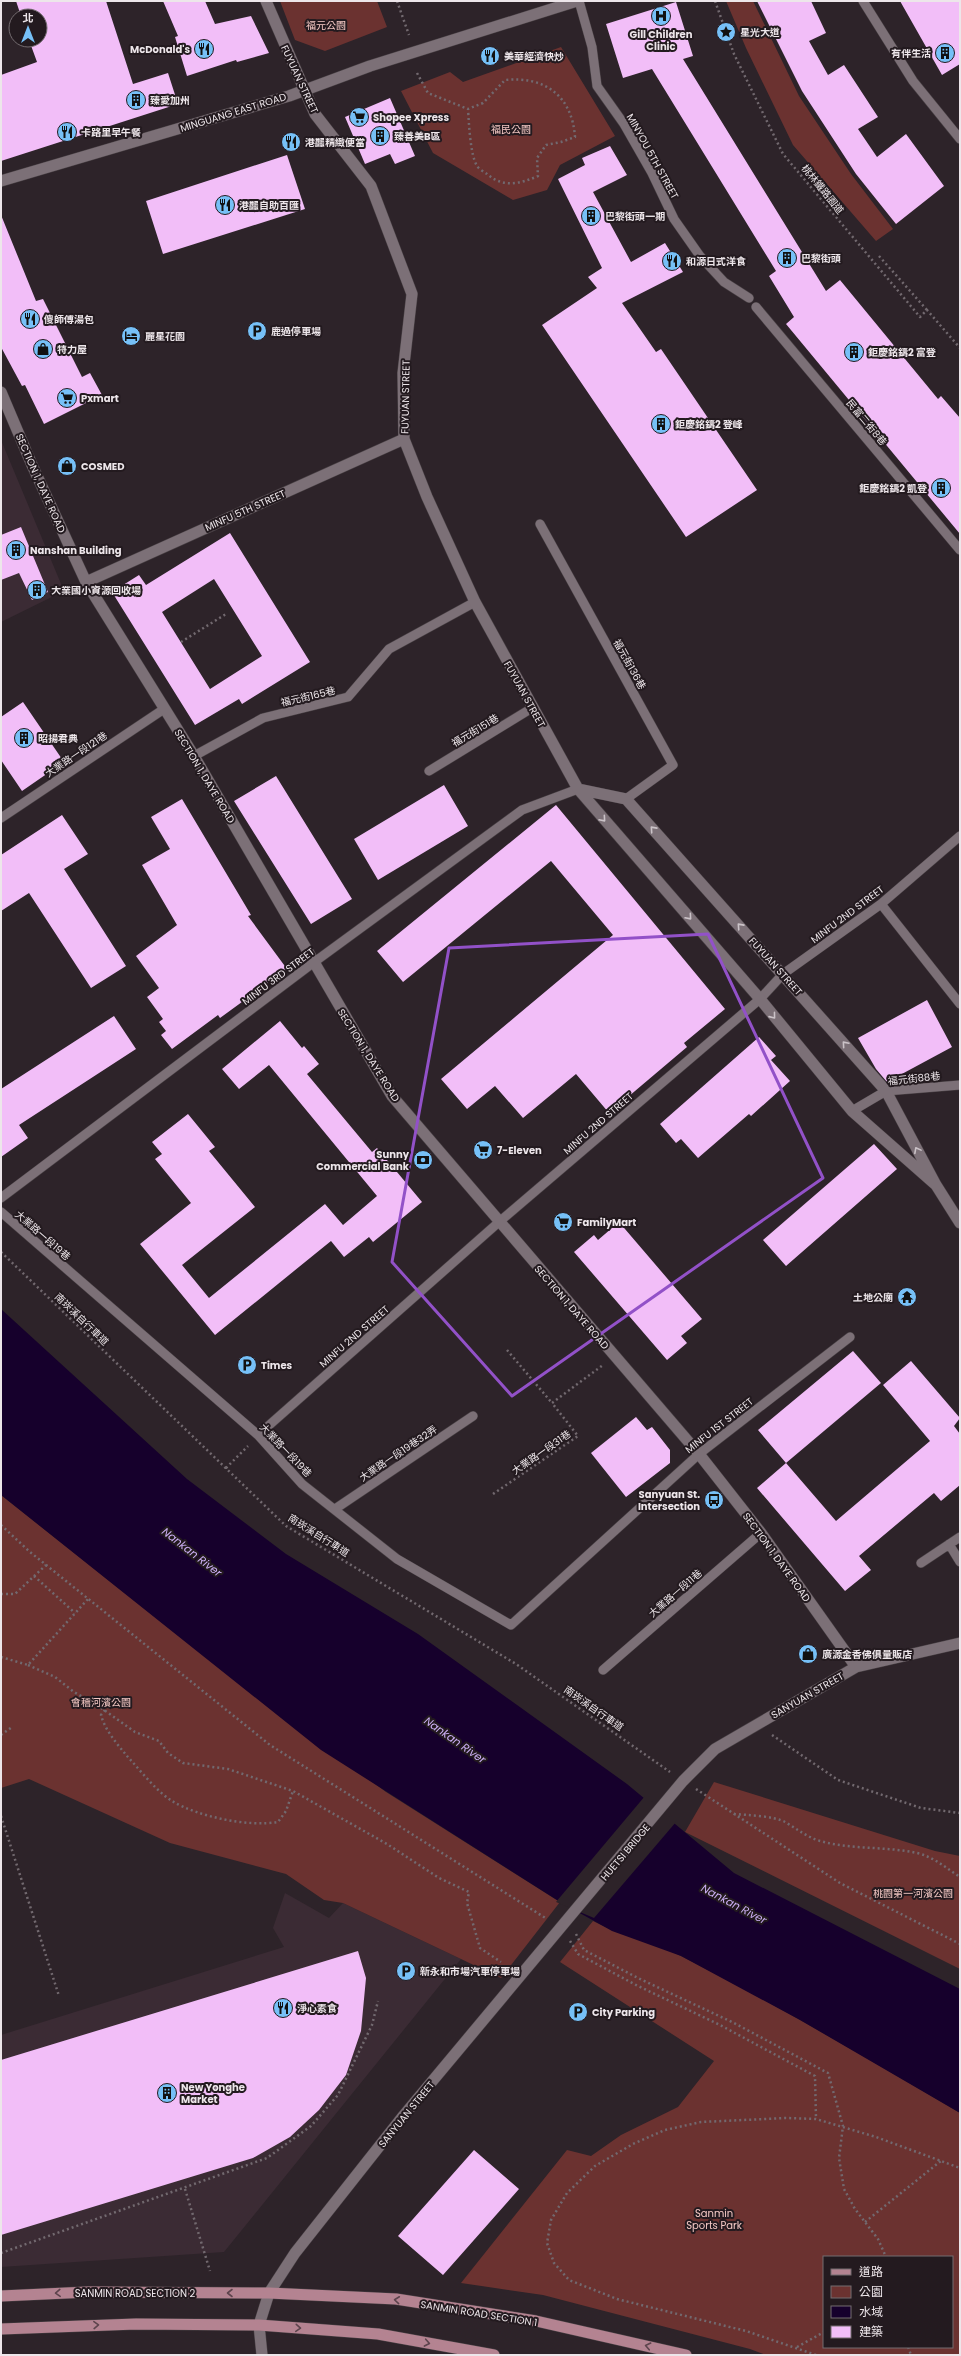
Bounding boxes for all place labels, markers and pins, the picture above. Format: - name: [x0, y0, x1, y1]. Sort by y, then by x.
- hospital icon: Gill Children Clinic: [650, 5, 672, 27]
- place icon: 星光大道: [715, 21, 737, 43]
- place label: 星光大道: [740, 25, 780, 40]
- place label: Gill Children Clinic: [630, 27, 693, 54]
- restaurant icon: McDonald's: [193, 38, 215, 60]
- place label: McDonald's: [130, 42, 190, 57]
- building icon: 有伴生活: [934, 42, 956, 64]
- restaurant icon: 美華經濟快炒: [479, 45, 501, 67]
- place label: 有伴生活: [891, 46, 931, 61]
- place label: 美華經濟快炒: [504, 49, 564, 64]
- building icon: 臻愛加州: [125, 89, 147, 111]
- place label: 臻愛加州: [150, 93, 190, 108]
- supermarket icon: Shopee Xpress: [348, 106, 370, 128]
- place label: Shopee Xpress: [373, 110, 449, 125]
- restaurant icon: 卡路里早午餐: [56, 121, 78, 143]
- place label: 卡路里早午餐: [81, 125, 141, 140]
- building icon: 臻善美B區: [369, 125, 391, 147]
- place label: 臻善美B區: [394, 129, 441, 144]
- restaurant icon: 港龘精緻便當: [280, 131, 302, 153]
- place label: 港龘精緻便當: [305, 135, 365, 150]
- restaurant icon: 港龘自助百匯: [214, 194, 236, 216]
- place label: 港龘自助百匯: [239, 198, 299, 213]
- building icon: 巴黎街頭一期: [580, 205, 602, 227]
- place label: 巴黎街頭一期: [605, 209, 665, 224]
- building icon: 巴黎街頭: [776, 247, 798, 269]
- restaurant icon: 和源日式洋食: [661, 250, 683, 272]
- place label: 巴黎街頭: [801, 251, 841, 266]
- place label: 和源日式洋食: [686, 254, 746, 269]
- restaurant icon: 傻師傅湯包: [19, 308, 41, 330]
- place label: 傻師傅湯包: [43, 312, 94, 327]
- parking icon: 鹿過停車場: [246, 320, 268, 342]
- place label: 鹿過停車場: [271, 324, 321, 339]
- hotel icon: 麗星花園: [120, 325, 142, 347]
- place label: 麗星花園: [145, 329, 185, 344]
- shop icon: 特力屋: [32, 338, 54, 360]
- building icon: 鉅慶銘鑄2 富登: [843, 341, 865, 363]
- place label: 特力屋: [57, 342, 87, 357]
- place label: 鉅慶銘鑄2 富登: [868, 345, 937, 360]
- supermarket icon: Pxmart: [56, 387, 78, 409]
- place label: Pxmart: [81, 391, 119, 406]
- building icon: 鉅慶銘鑄2 登峰: [650, 413, 672, 435]
- place label: 鉅慶銘鑄2 登峰: [675, 417, 743, 432]
- shop icon: COSMED: [56, 455, 78, 477]
- place label: COSMED: [81, 459, 125, 474]
- building icon: 鉅慶銘鑄2 凱登: [930, 477, 952, 499]
- place label: 鉅慶銘鑄2 凱登: [859, 481, 928, 496]
- building icon: Nanshan Building: [5, 539, 27, 561]
- place label: Nanshan Building: [30, 543, 122, 558]
- building icon: 大業國小資源回收場: [26, 579, 48, 601]
- place label: 大業國小資源回收場: [51, 583, 141, 598]
- building icon: 昭揚君典: [13, 727, 35, 749]
- place label: 昭揚君典: [38, 731, 78, 746]
- supermarket icon: 7-Eleven: [472, 1139, 494, 1161]
- place label: 7-Eleven: [497, 1143, 542, 1158]
- place label: Sunny Commercial Bank: [316, 1147, 410, 1174]
- bank icon: Sunny Commercial Bank: [412, 1149, 434, 1171]
- supermarket icon: FamilyMart: [552, 1211, 574, 1233]
- place label: FamilyMart: [577, 1215, 636, 1230]
- temple icon: 土地公廟: [896, 1286, 918, 1308]
- place label: 土地公廟: [853, 1290, 893, 1305]
- parking icon: Times: [236, 1354, 258, 1376]
- place label: Times: [261, 1358, 293, 1373]
- place label: Sanyuan St. Intersection: [638, 1487, 700, 1514]
- bus stop icon: Sanyuan St. Intersection: [703, 1489, 725, 1511]
- shop icon: 廣源金香佛俱量販店: [797, 1643, 819, 1665]
- place label: 廣源金香佛俱量販店: [822, 1647, 912, 1662]
- parking icon: 新永和市場汽車停車場: [395, 1960, 417, 1982]
- place label: 新永和市場汽車停車場: [420, 1964, 520, 1979]
- restaurant icon: 淨心素食: [272, 1997, 294, 2019]
- place label: 淨心素食: [297, 2001, 337, 2016]
- parking icon: City Parking: [567, 2001, 589, 2023]
- place label: City Parking: [592, 2005, 655, 2020]
- place label: New Yonghe Market: [181, 2080, 245, 2107]
- building icon: New Yonghe Market: [156, 2082, 178, 2104]

